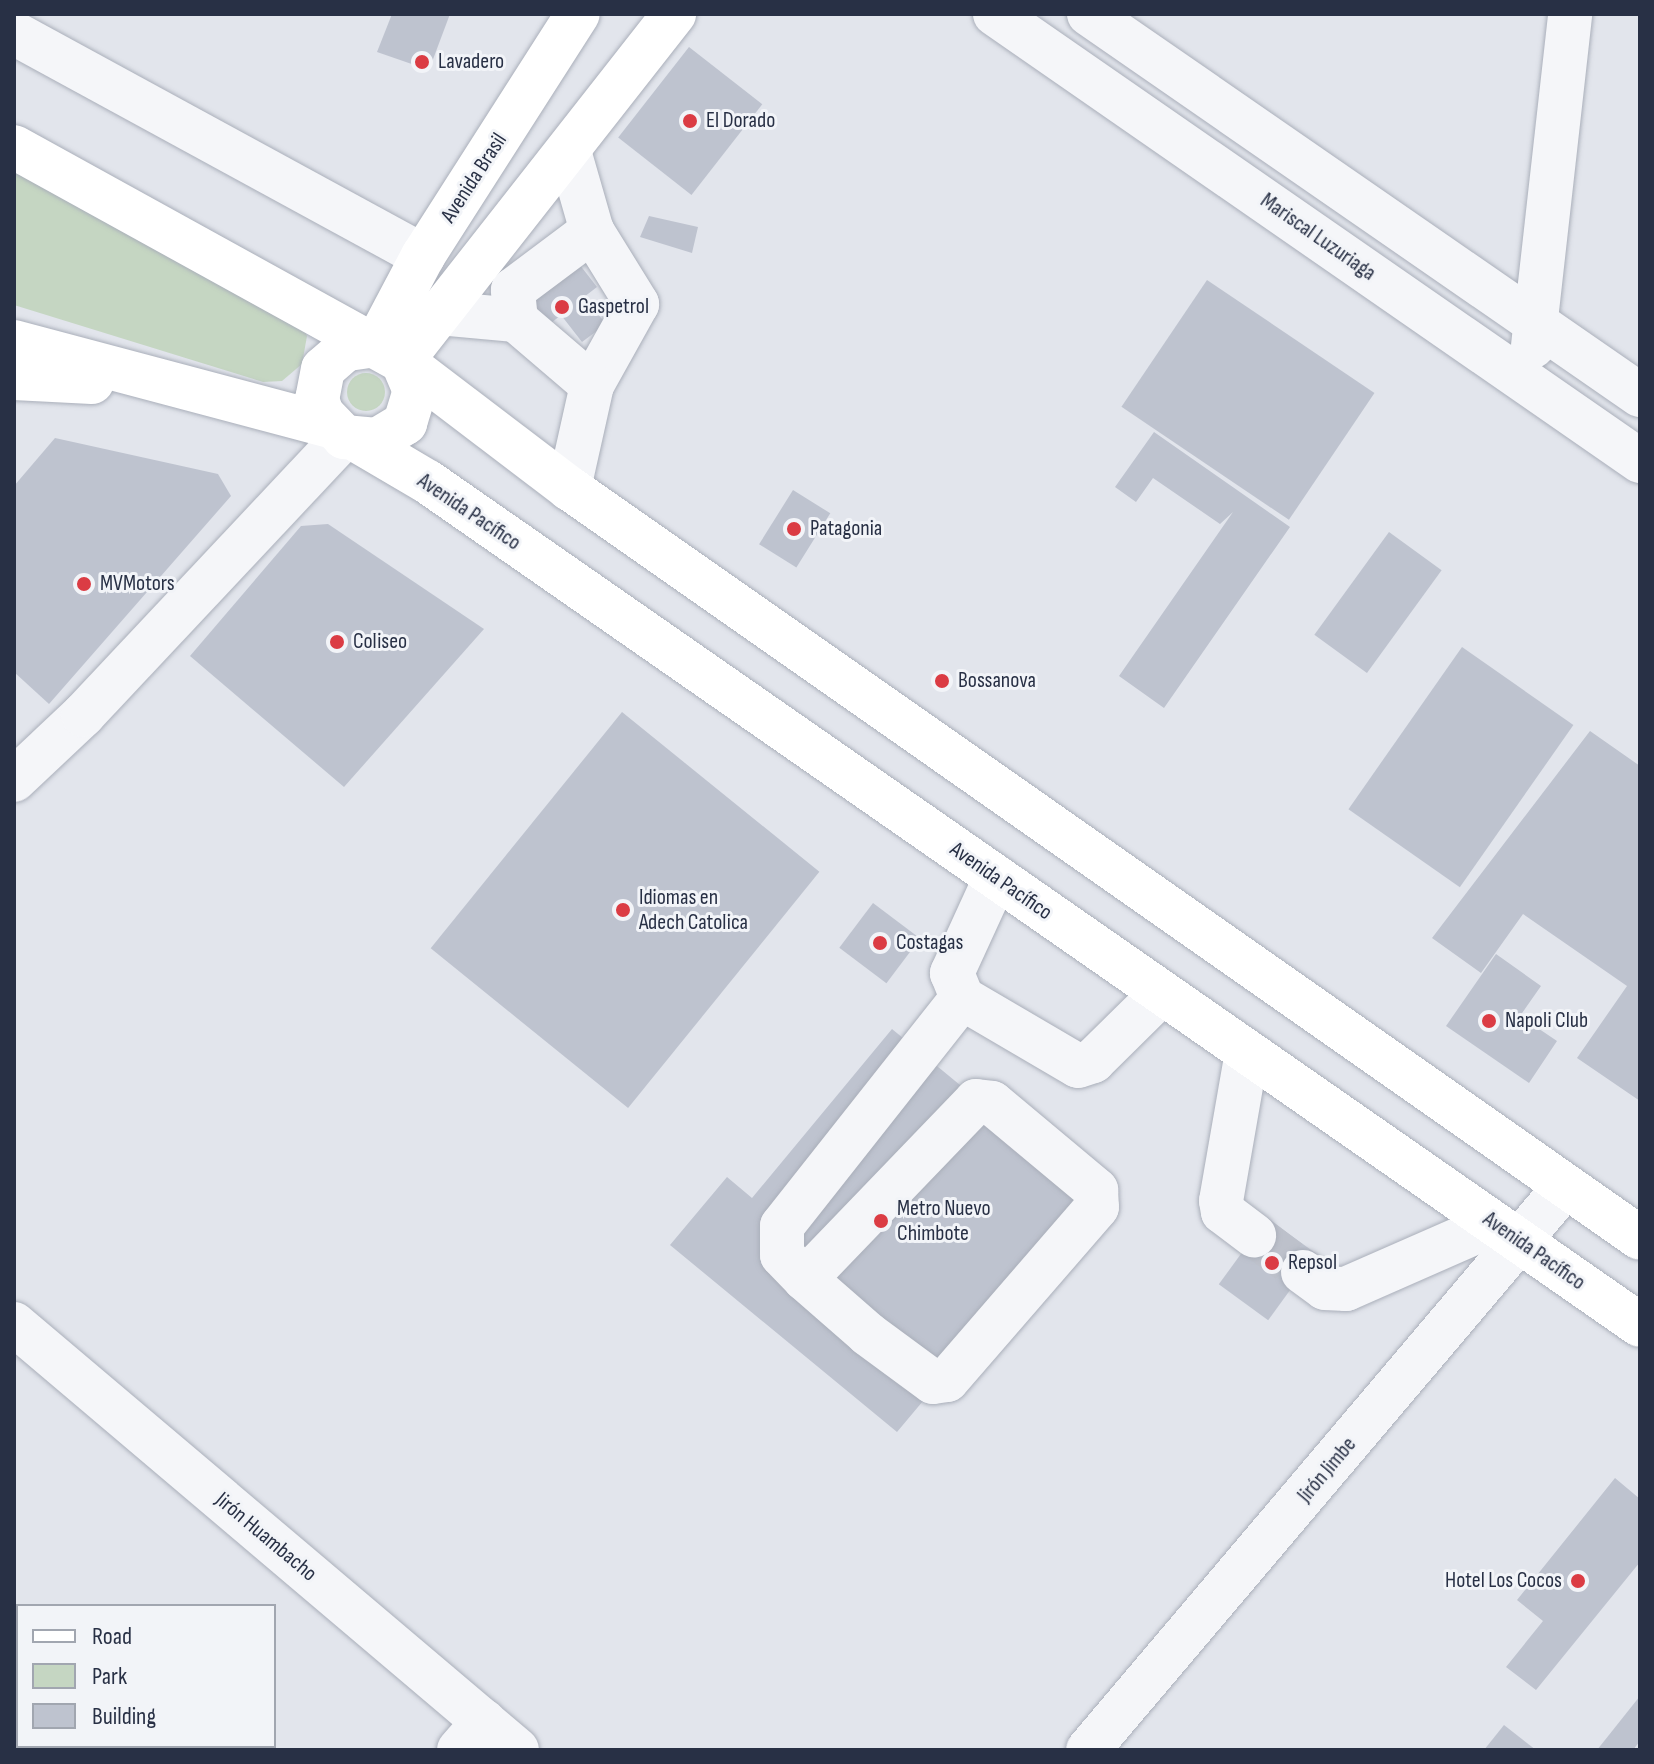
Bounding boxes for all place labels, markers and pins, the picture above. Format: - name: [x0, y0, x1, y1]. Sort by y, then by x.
- place label: Lavadero: [438, 49, 504, 75]
- marker: Lavadero: [413, 53, 431, 71]
- place label: El Dorado: [706, 108, 775, 134]
- marker: El Dorado: [681, 112, 699, 130]
- place label: Gaspetrol: [578, 294, 649, 320]
- marker: Gaspetrol: [553, 298, 571, 316]
- place label: Patagonia: [810, 516, 882, 542]
- marker: Patagonia: [785, 520, 803, 538]
- place label: MVMotors: [100, 571, 175, 597]
- marker: MVMotors: [75, 575, 93, 593]
- place label: Coliseo: [353, 629, 407, 655]
- marker: Coliseo: [328, 633, 346, 651]
- place label: Bossanova: [958, 668, 1036, 694]
- marker: Bossanova: [933, 672, 951, 690]
- place label: Idiomas en Adech Catolica: [639, 884, 748, 936]
- marker: Idiomas en Adech Catolica: [614, 901, 632, 919]
- place label: Costagas: [896, 930, 963, 956]
- marker: Costagas: [871, 934, 889, 952]
- place label: Napoli Club: [1505, 1008, 1588, 1034]
- marker: Napoli Club: [1480, 1012, 1498, 1030]
- place label: Metro Nuevo Chimbote: [897, 1195, 991, 1246]
- marker: Metro Nuevo Chimbote: [872, 1212, 890, 1230]
- place label: Repsol: [1288, 1250, 1337, 1276]
- marker: Repsol: [1263, 1254, 1281, 1272]
- place label: Hotel Los Cocos: [1445, 1568, 1562, 1594]
- marker: Hotel Los Cocos: [1569, 1572, 1587, 1590]

